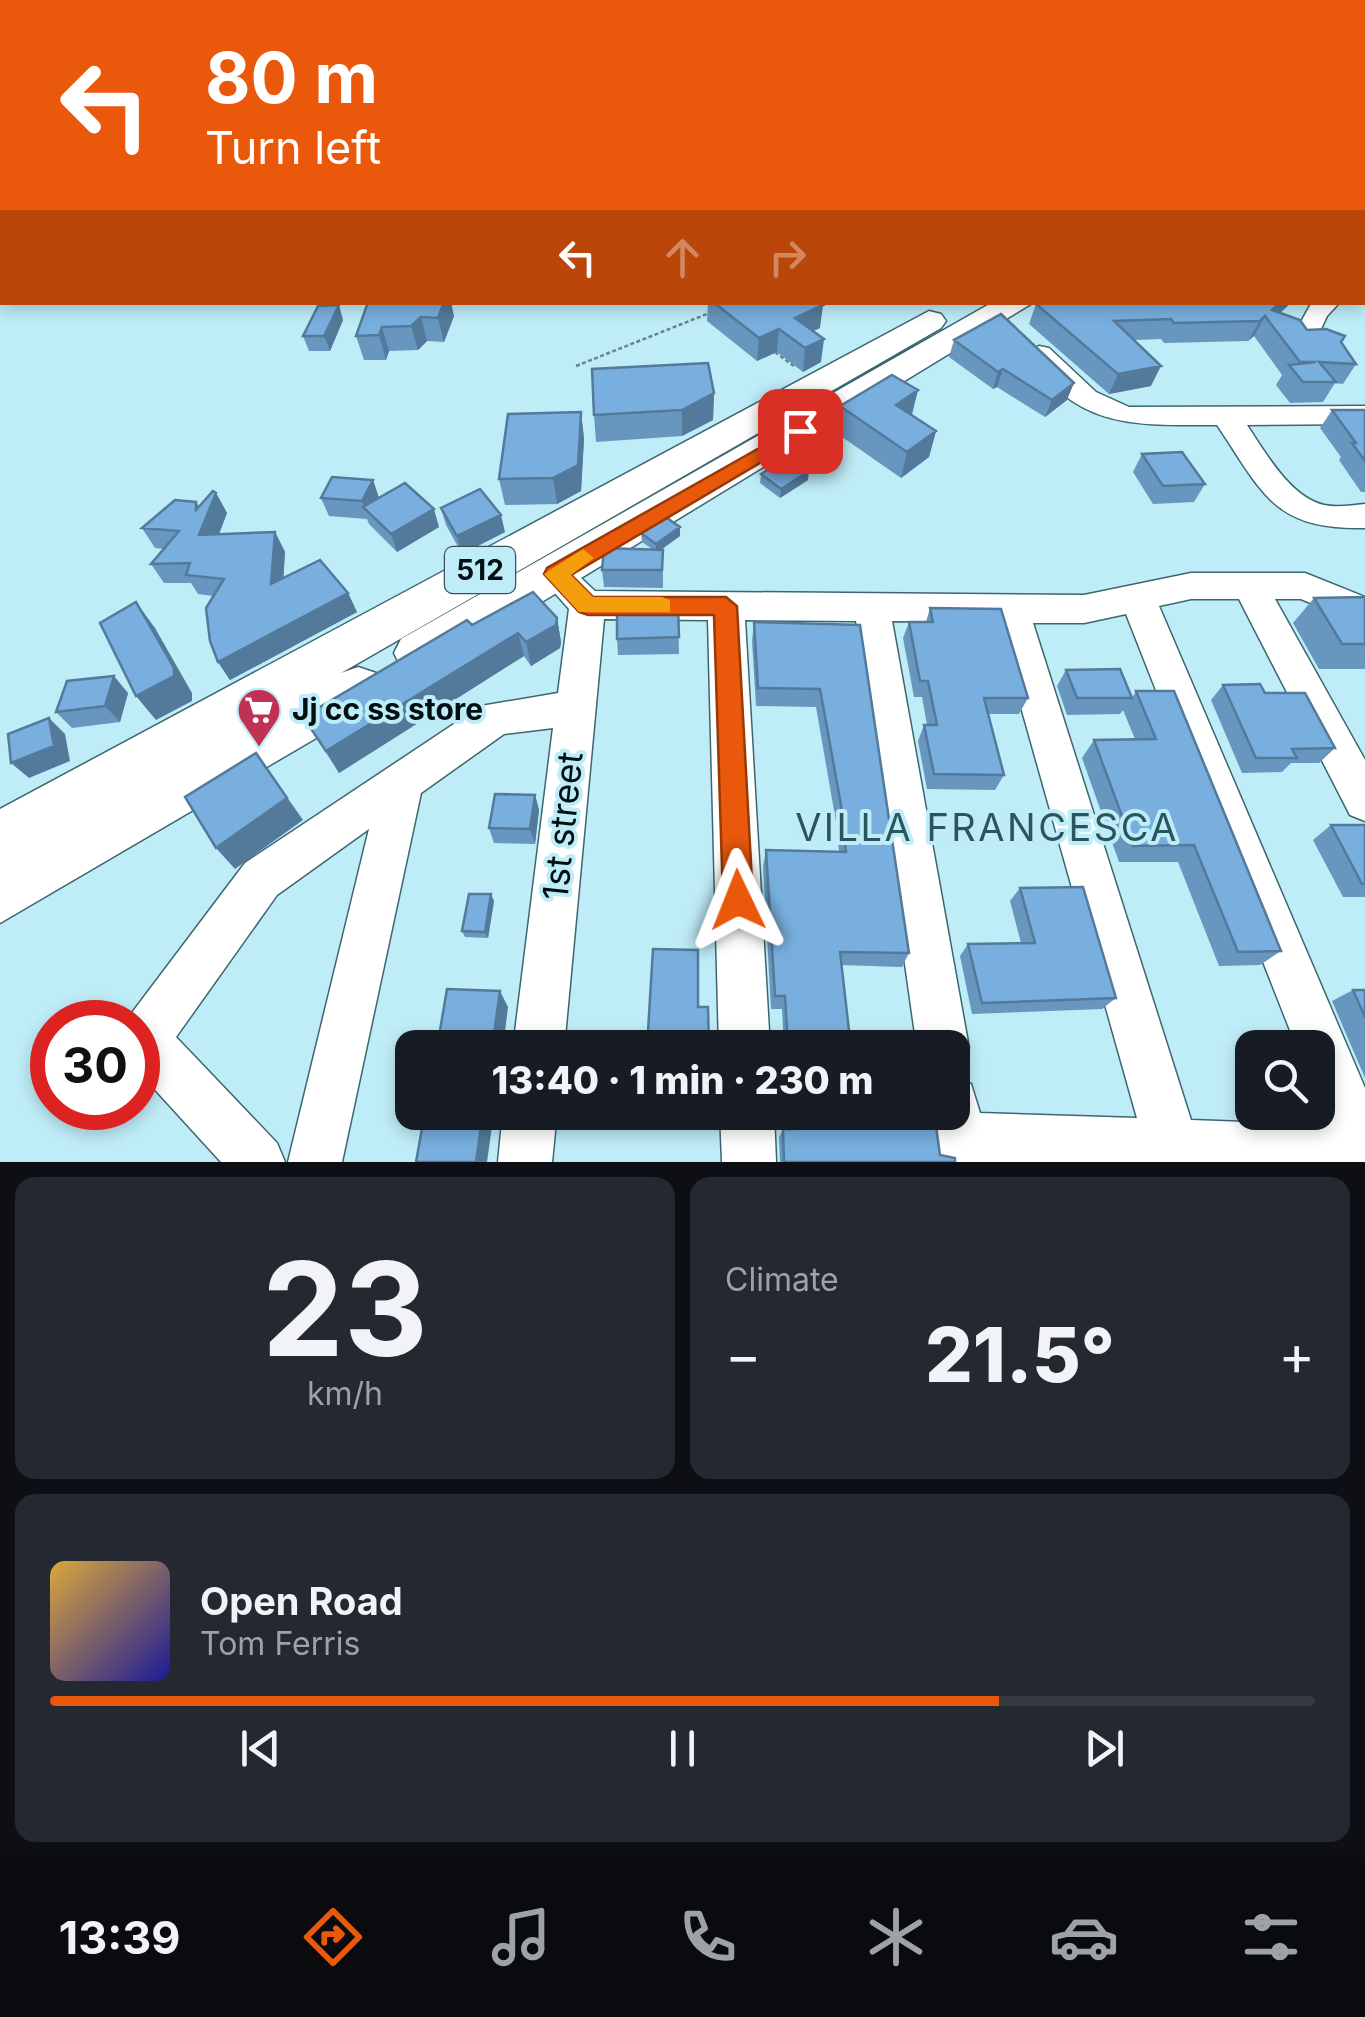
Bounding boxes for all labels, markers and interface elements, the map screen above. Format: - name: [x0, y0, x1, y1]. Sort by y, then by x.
- text: 80 m: [205, 35, 378, 120]
- icon: left: [40, 40, 170, 170]
- text: Turn left: [205, 120, 381, 175]
- icon: left: [550, 230, 605, 285]
- icon: ahead: [655, 230, 710, 285]
- icon: right: [760, 230, 815, 285]
- pin: [758, 389, 843, 474]
- icon: arrive: [773, 404, 828, 459]
- road number: 512: [445, 547, 515, 593]
- supermarket icon: Jj cc ss store: [236, 687, 282, 748]
- place label: Jj cc ss store: [292, 691, 483, 727]
- street label: 1st street: [533, 750, 591, 902]
- district label: VILLA FRANCESCA: [795, 804, 1179, 850]
- position arrow: [686, 848, 790, 952]
- speed limit sign: 30: [30, 1000, 160, 1130]
- map controls: [1235, 1030, 1335, 1130]
- button: search: [1235, 1030, 1335, 1130]
- text: 13:40 · 1 min · 230 m: [492, 1057, 873, 1103]
- text: 23: [262, 1230, 428, 1387]
- text: Climate: [725, 1260, 839, 1299]
- text: 21.5°: [925, 1309, 1115, 1400]
- text: −: [725, 1322, 761, 1388]
- text: +: [1279, 1322, 1315, 1388]
- text: km/h: [307, 1374, 383, 1413]
- text: Open Road: [200, 1578, 403, 1624]
- text: Tom Ferris: [200, 1624, 360, 1663]
- icon: previous: [233, 1721, 288, 1776]
- icon: pause: [655, 1721, 710, 1776]
- icon: next: [1077, 1721, 1132, 1776]
- icon: directions: [298, 1902, 368, 1972]
- icon: music: [486, 1902, 556, 1972]
- icon: phone: [673, 1902, 743, 1972]
- icon: climate: [861, 1902, 931, 1972]
- icon: car: [1049, 1902, 1119, 1972]
- icon: filters: [1236, 1902, 1306, 1972]
- text: 13:39: [59, 1910, 181, 1965]

